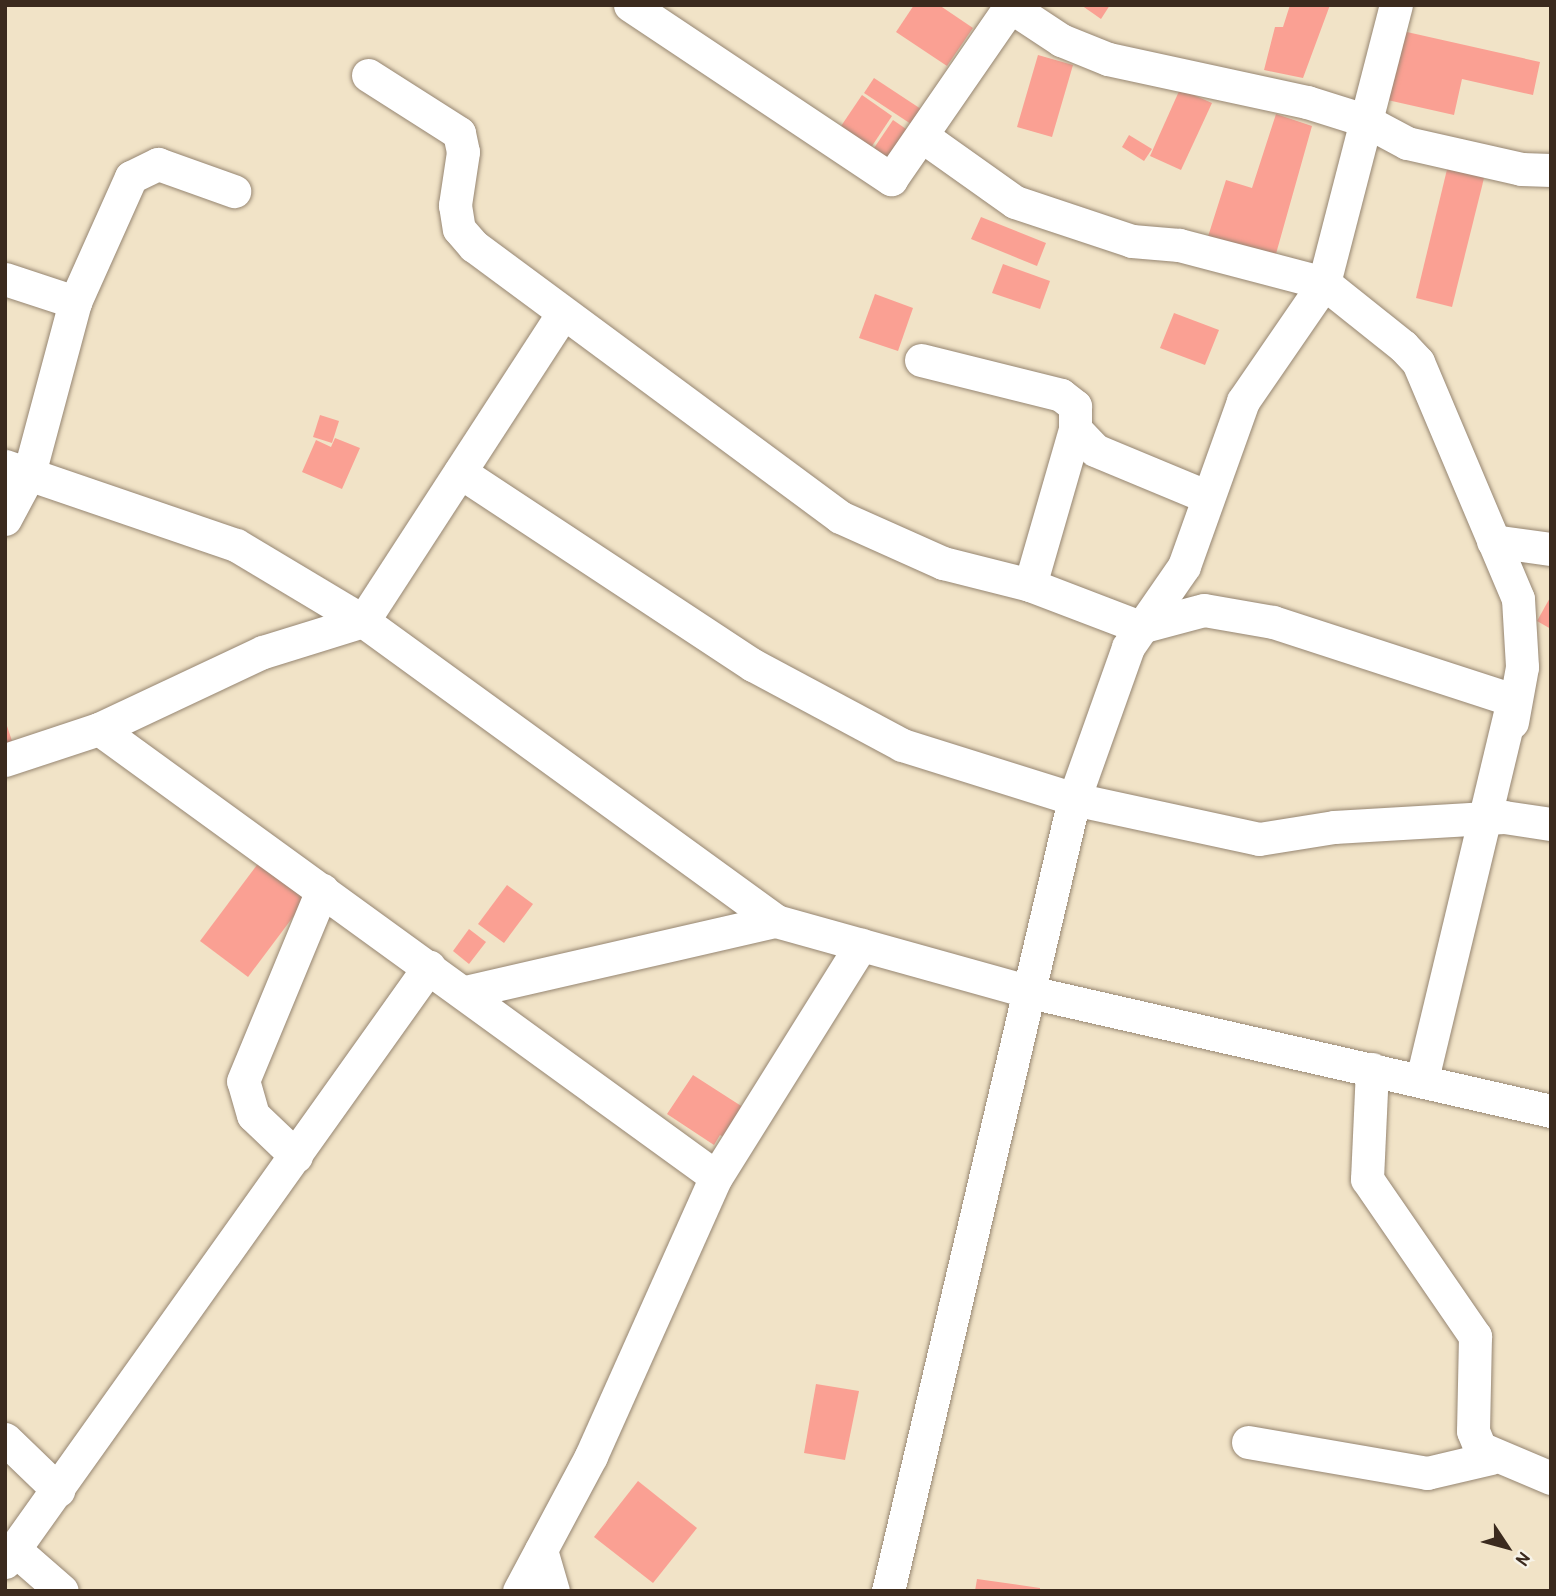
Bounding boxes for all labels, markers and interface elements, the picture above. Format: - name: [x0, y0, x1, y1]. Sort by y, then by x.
- north arrow: [1472, 1512, 1542, 1582]
- text: N: [1511, 1548, 1537, 1571]

